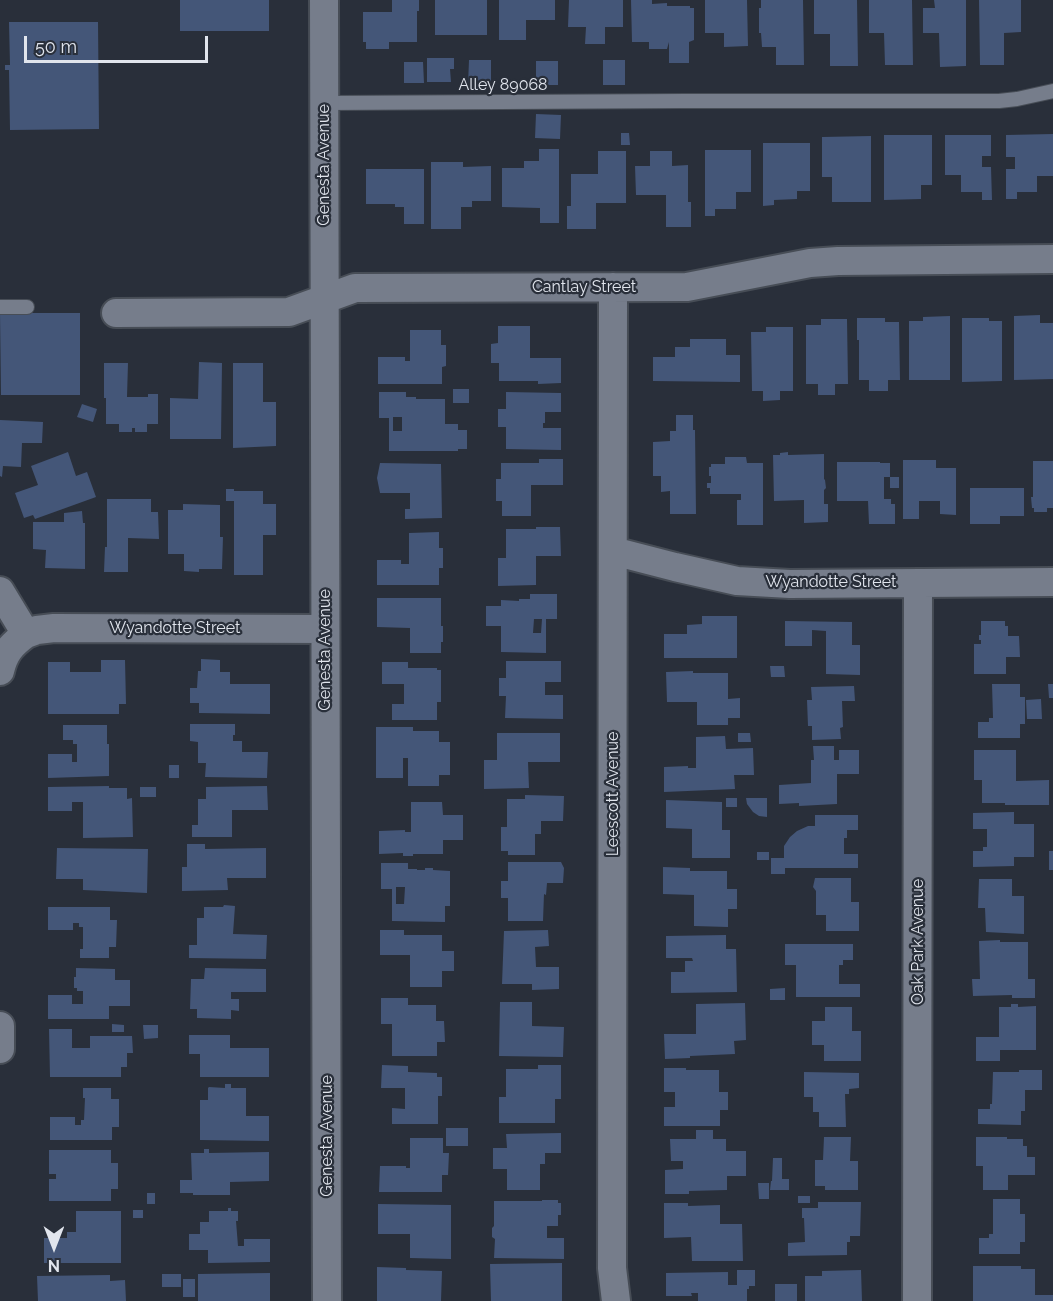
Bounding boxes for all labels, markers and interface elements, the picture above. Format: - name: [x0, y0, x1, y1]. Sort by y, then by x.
- scale bar: [27, 24, 212, 62]
- text: 50 m: [35, 36, 77, 57]
- street label: Alley 89068: [458, 75, 548, 95]
- street label: Genesta Avenue: [314, 104, 334, 226]
- street label: Cantlay Street: [532, 277, 636, 297]
- street label: Wyandotte Street: [766, 572, 896, 592]
- street label: Genesta Avenue: [315, 589, 335, 711]
- street label: Wyandotte Street: [110, 618, 240, 638]
- street label: Leescott Avenue: [603, 732, 623, 856]
- street label: Oak Park Avenue: [908, 879, 928, 1005]
- street label: Genesta Avenue: [317, 1075, 337, 1197]
- north arrow: [24, 1217, 84, 1277]
- text: N: [48, 1256, 60, 1275]

